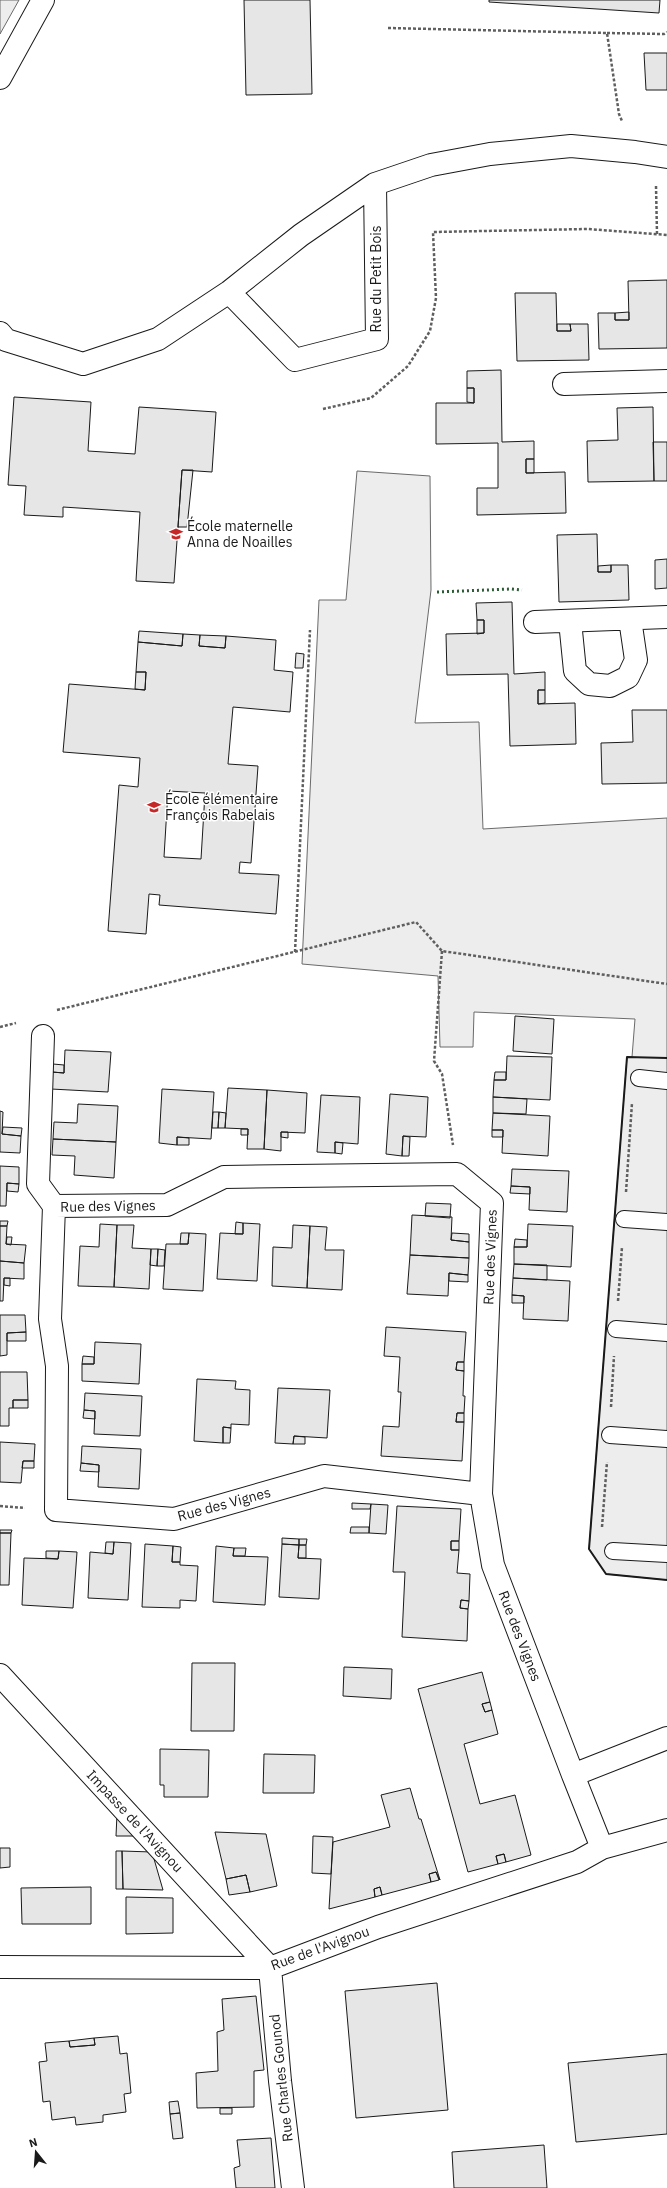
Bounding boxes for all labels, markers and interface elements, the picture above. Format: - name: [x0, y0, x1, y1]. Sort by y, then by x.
- street label: Rue du Petit Bois: [367, 225, 385, 333]
- place label: École maternelle Anna de Noailles: [187, 516, 293, 551]
- school or university icon: École maternelle Anna de Noailles: [168, 526, 184, 542]
- place label: École élémentaire François Rabelais: [165, 789, 279, 824]
- school or university icon: École élémentaire François Rabelais: [146, 799, 162, 815]
- street label: Rue des Vignes: [60, 1196, 156, 1216]
- street label: Rue des Vignes: [479, 1209, 501, 1305]
- street label: Rue des Vignes: [175, 1483, 273, 1525]
- street label: Rue des Vignes: [494, 1588, 546, 1684]
- street label: Impasse de l'Avignou: [83, 1766, 187, 1876]
- street label: Rue de l'Avignou: [268, 1922, 372, 1974]
- street label: Rue Charles Gounod: [265, 2013, 297, 2143]
- north arrow: [16, 2132, 56, 2172]
- text: N: [27, 2135, 39, 2150]

